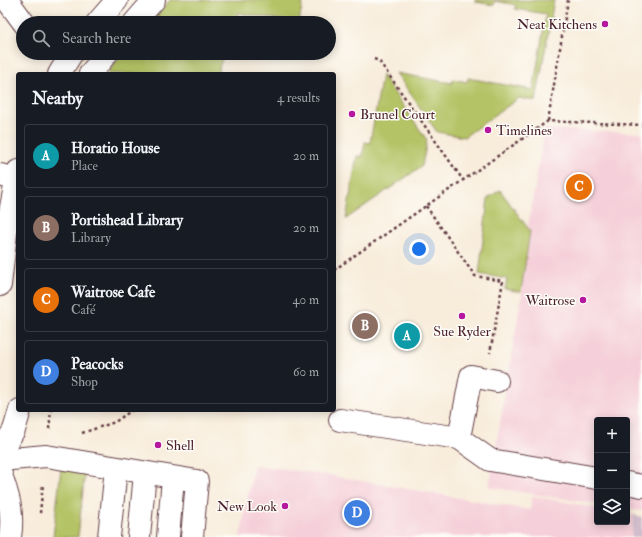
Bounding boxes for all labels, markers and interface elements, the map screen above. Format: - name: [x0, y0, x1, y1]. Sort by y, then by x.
- search box: [16, 16, 336, 60]
- place label: Neat Kitchens: [517, 16, 597, 33]
- marker: Neat Kitchens: [600, 19, 610, 29]
- icon: search: [30, 27, 52, 49]
- text: Search here: [62, 29, 131, 48]
- text: Nearby: [32, 88, 83, 109]
- text: 4 results: [277, 90, 320, 106]
- place label: Brunel Court: [360, 106, 436, 123]
- marker: Brunel Court: [347, 109, 357, 119]
- place label: Timelines: [496, 122, 552, 139]
- marker: Timelines: [483, 125, 493, 135]
- text: Horatio House: [71, 139, 160, 158]
- text: A: [42, 148, 50, 164]
- text: 20 m: [293, 148, 319, 164]
- text: Place: [71, 158, 98, 174]
- pin: C: [566, 172, 592, 202]
- text: Portishead Library: [71, 211, 183, 230]
- text: B: [42, 220, 50, 236]
- text: 20 m: [293, 220, 319, 236]
- text: Library: [71, 230, 111, 246]
- your location: [409, 239, 429, 259]
- text: Waitrose Cafe: [71, 283, 155, 302]
- text: C: [41, 292, 51, 308]
- text: 40 m: [293, 292, 319, 308]
- place label: Waitrose: [524, 292, 575, 309]
- marker: Waitrose: [578, 295, 588, 305]
- text: Café: [71, 302, 95, 318]
- pin: B: [352, 311, 378, 341]
- marker: Sue Ryder: [457, 311, 467, 321]
- pin: A: [394, 321, 420, 351]
- place label: Sue Ryder: [433, 323, 491, 341]
- text: Peacocks: [71, 355, 123, 374]
- text: D: [41, 364, 51, 380]
- text: 60 m: [293, 364, 319, 380]
- text: Shop: [71, 374, 98, 390]
- map controls: [594, 417, 630, 525]
- button: +: [594, 417, 630, 453]
- place label: Shell: [166, 437, 195, 454]
- marker: Shell: [153, 440, 163, 450]
- button: −: [594, 453, 630, 489]
- button: layers: [594, 489, 630, 525]
- place label: New Look: [217, 498, 277, 515]
- pin: D: [344, 498, 370, 528]
- marker: New Look: [280, 501, 290, 511]

